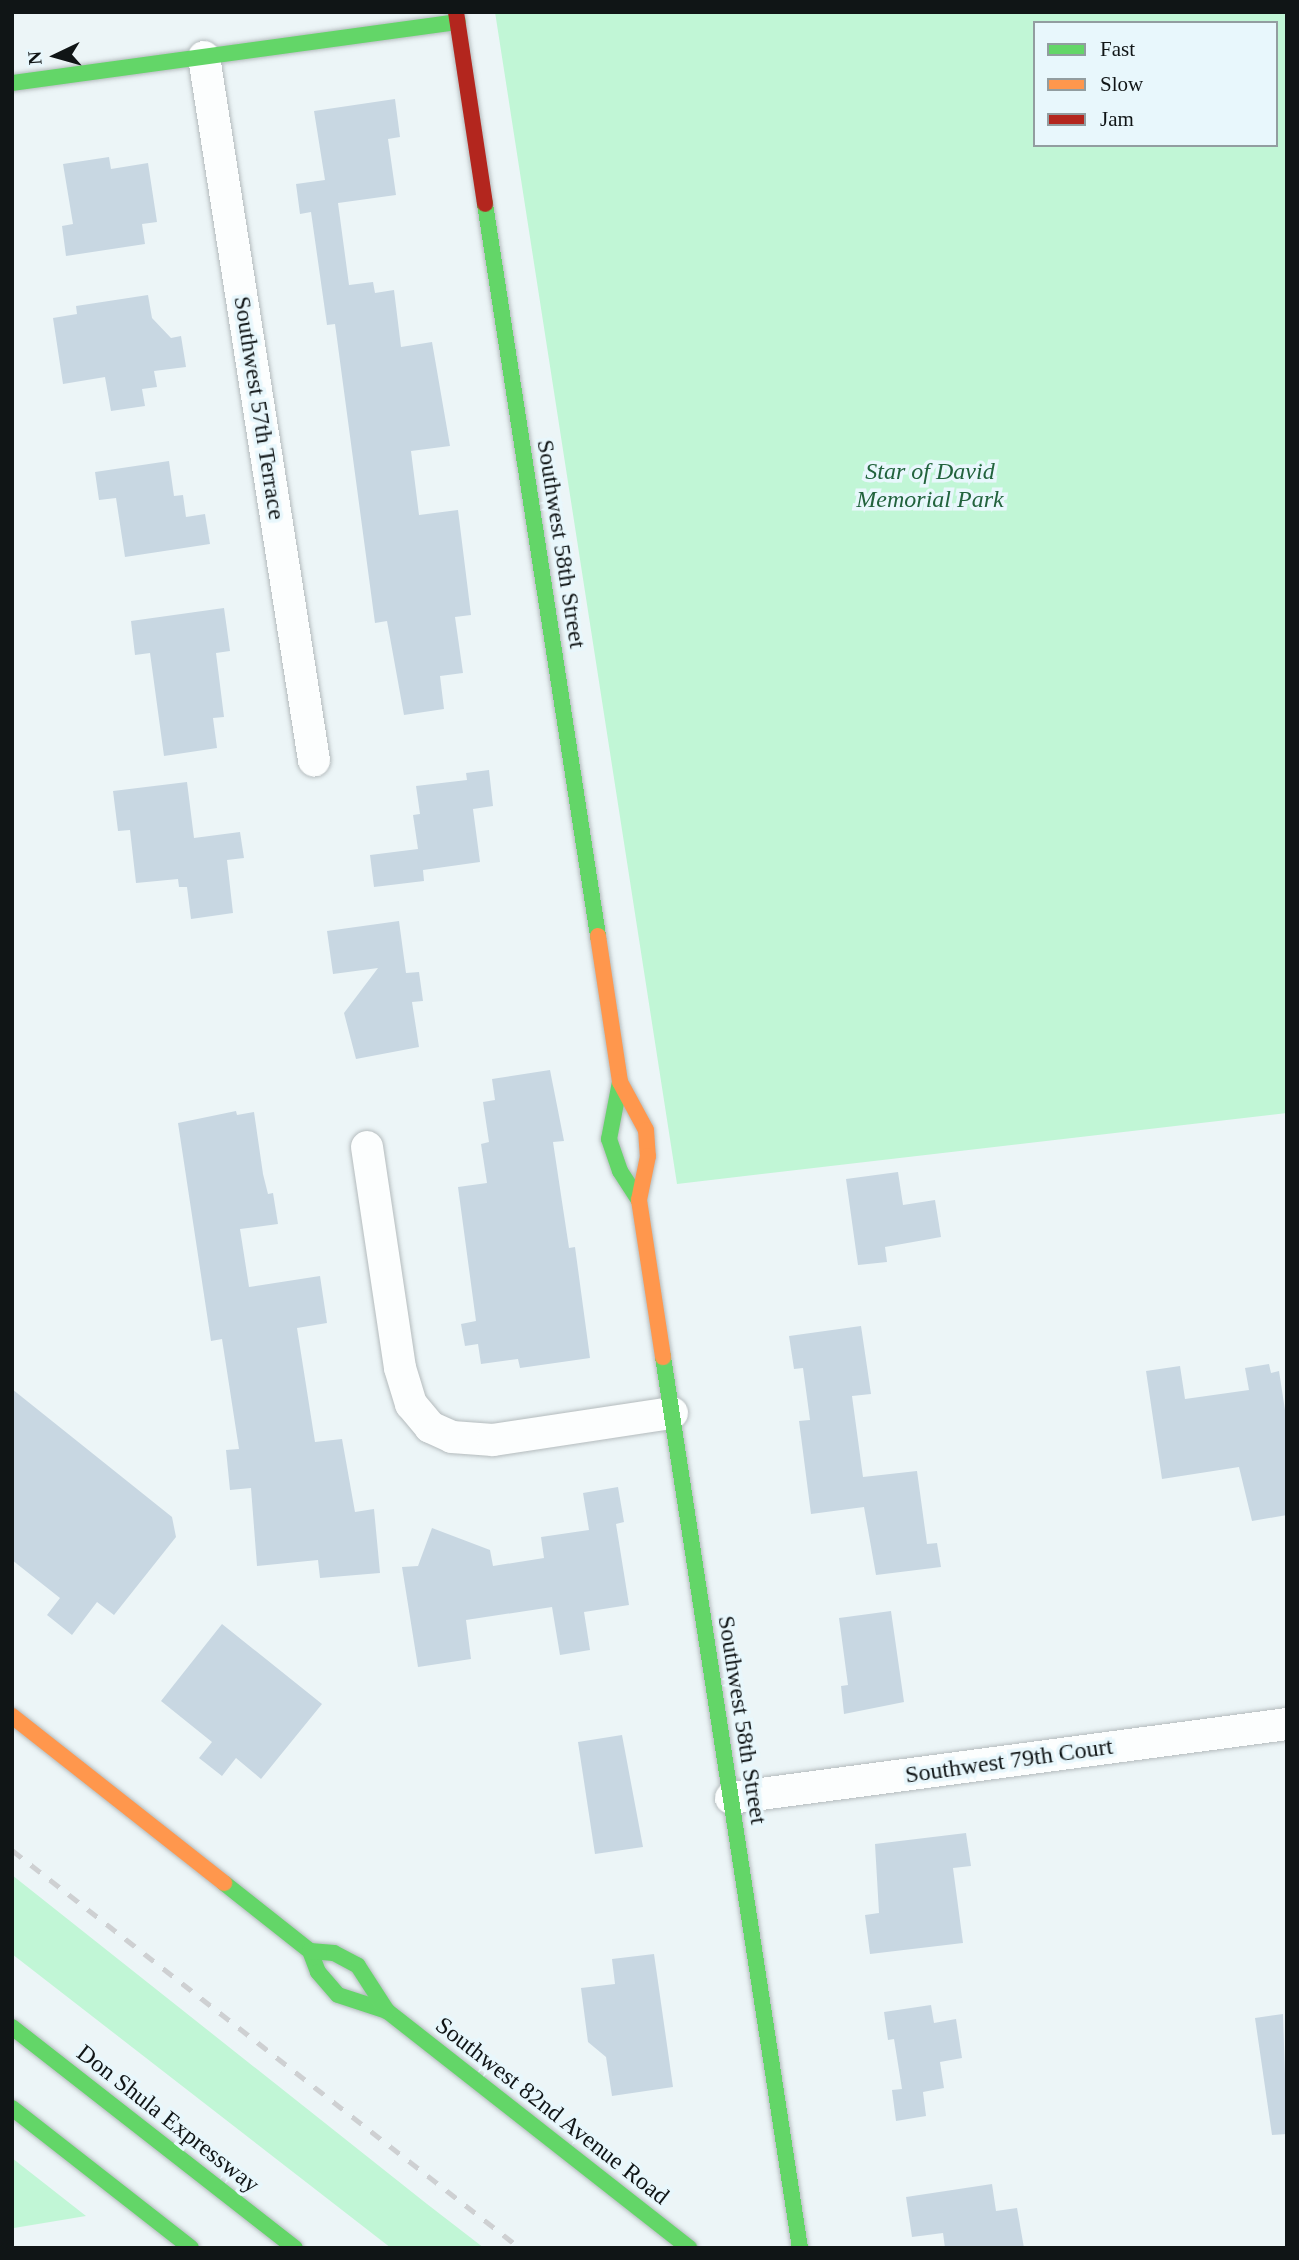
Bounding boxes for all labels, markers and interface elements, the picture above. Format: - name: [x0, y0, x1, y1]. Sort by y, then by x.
- north arrow: [21, 21, 91, 91]
- legend: [1033, 21, 1278, 147]
- text: Fast: [1100, 37, 1135, 61]
- text: N: [24, 50, 46, 66]
- text: Slow: [1100, 72, 1143, 96]
- text: Jam: [1100, 107, 1134, 131]
- street label: Southwest 57th Terrace: [227, 294, 291, 522]
- street label: Southwest 58th Street: [530, 438, 592, 650]
- park label: Star of David Memorial Park: [856, 458, 1004, 514]
- street label: Southwest 58th Street: [711, 1614, 773, 1826]
- street label: Southwest 79th Court: [903, 1732, 1115, 1790]
- street label: Southwest 82nd Avenue Road: [429, 2011, 675, 2211]
- street label: Don Shula Expressway: [71, 2039, 265, 2199]

